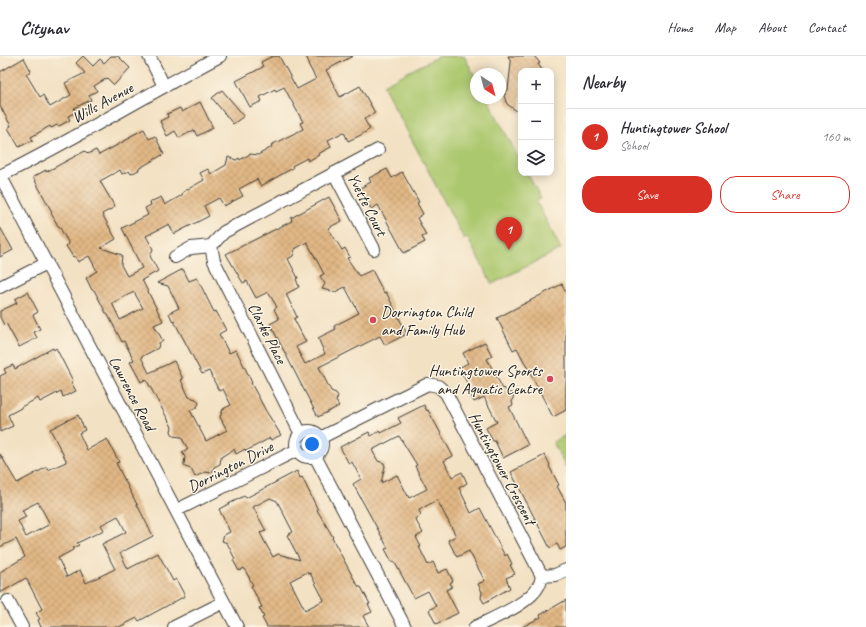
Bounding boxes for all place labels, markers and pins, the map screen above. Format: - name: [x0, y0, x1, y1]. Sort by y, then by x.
- pin: 1: [496, 217, 522, 250]
- place label: Dorrington Child and Family Hub: [381, 302, 475, 340]
- marker: Dorrington Child and Family Hub: [368, 315, 378, 325]
- place label: Huntingtower Sports and Aquatic Centre: [429, 361, 544, 399]
- marker: Huntingtower Sports and Aquatic Centre: [545, 374, 555, 384]

